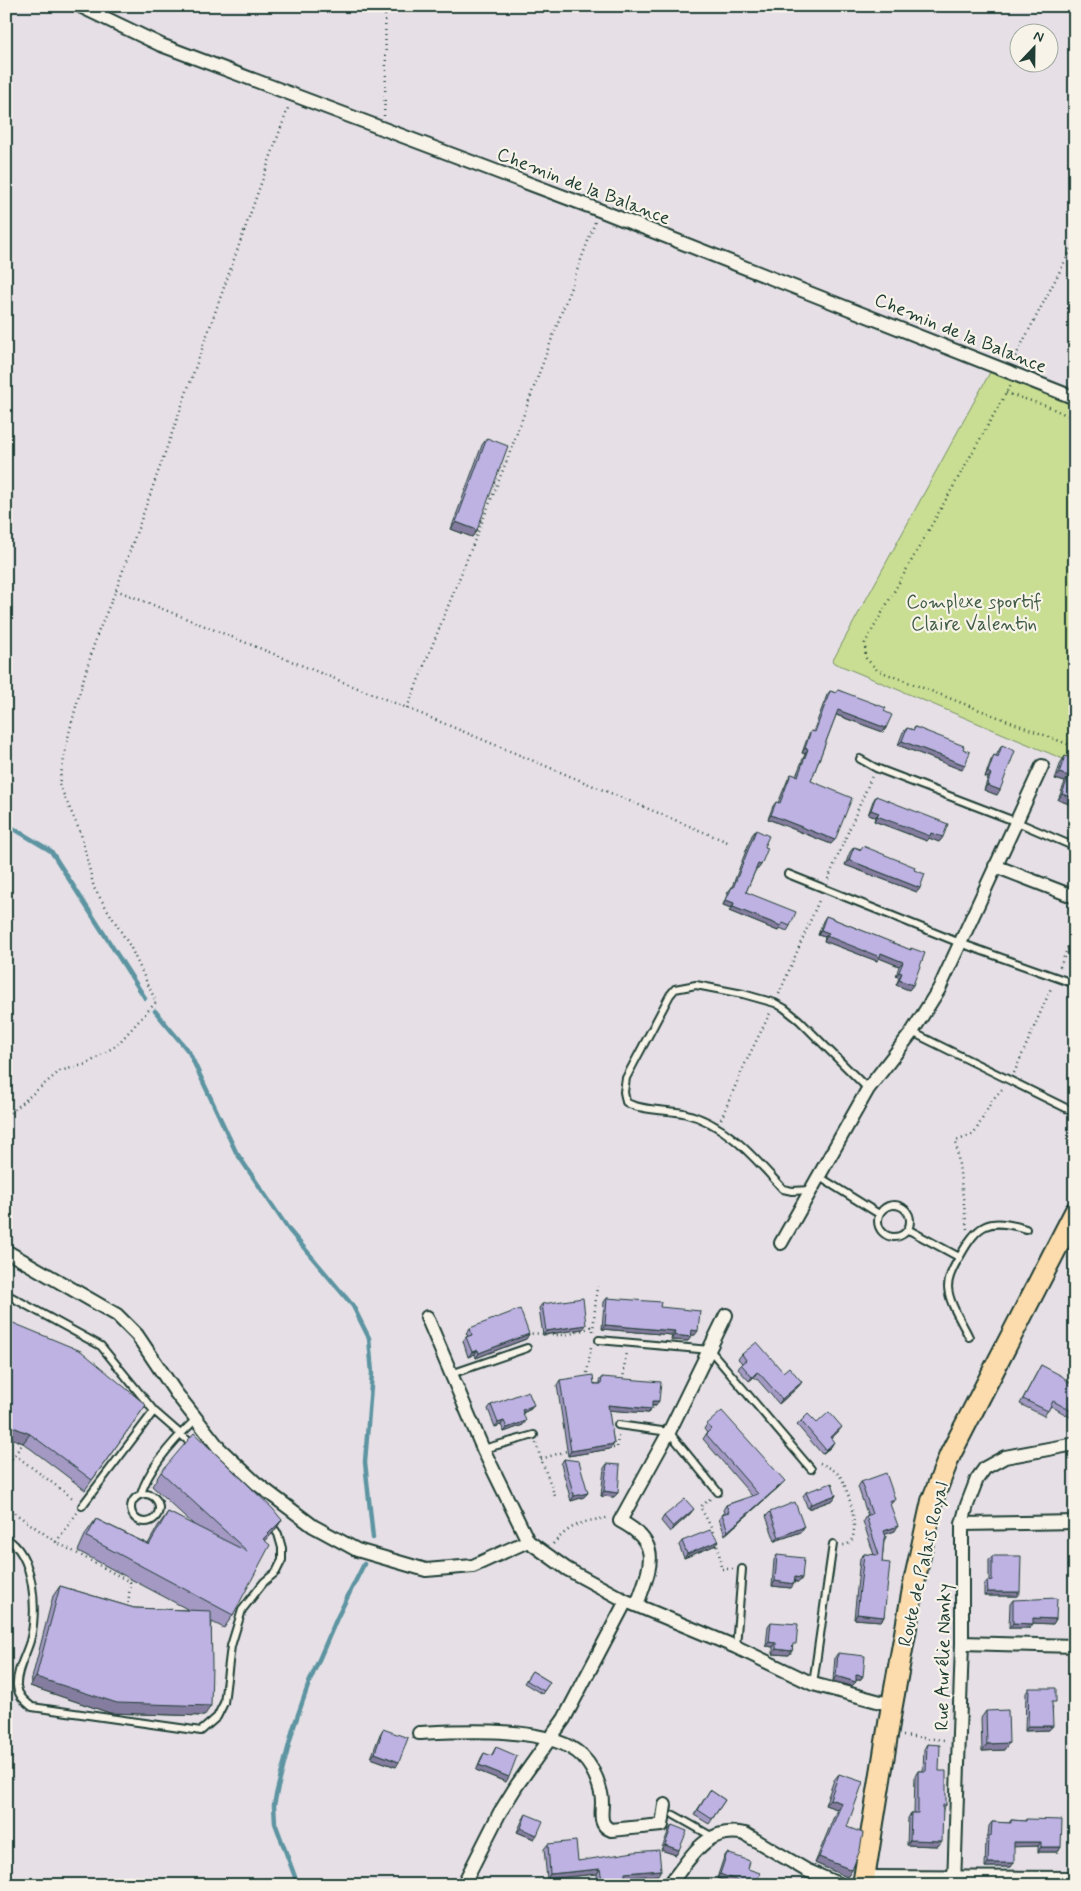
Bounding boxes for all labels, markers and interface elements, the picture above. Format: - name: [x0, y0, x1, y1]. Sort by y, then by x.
- north arrow: [1008, 22, 1058, 72]
- text: N: [1031, 27, 1046, 47]
- street label: Chemin de la Balance: [493, 142, 674, 231]
- street label: Chemin de la Balance: [871, 287, 1050, 379]
- park label: Complexe sportif Claire Valentin: [906, 590, 1042, 637]
- street label: Route de Palais Royal: [892, 1479, 955, 1649]
- street label: Rue Aurélie Nanky: [930, 1583, 958, 1731]

